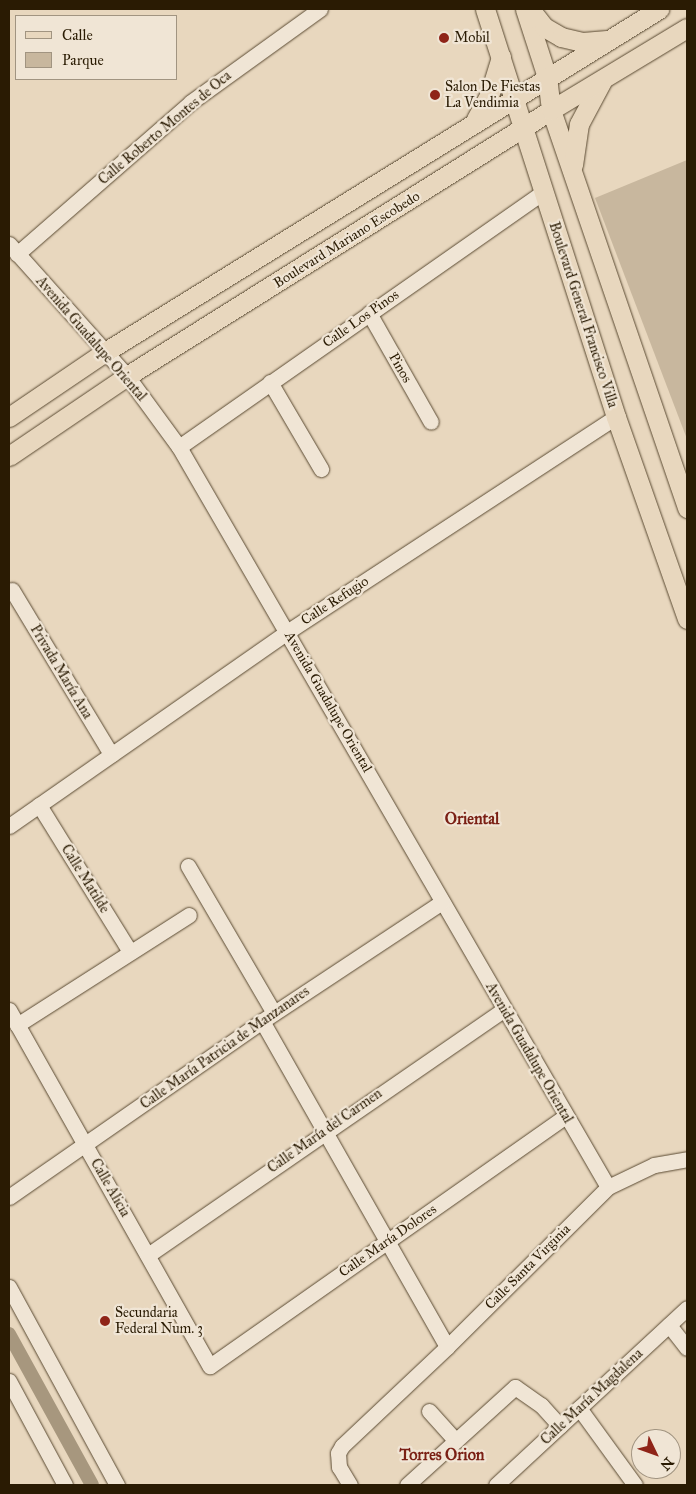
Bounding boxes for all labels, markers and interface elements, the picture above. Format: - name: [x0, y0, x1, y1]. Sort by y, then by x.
- legend: [15, 15, 178, 80]
- text: Calle: [62, 26, 93, 44]
- place label: Mobil: [454, 30, 490, 46]
- marker: Mobil: [438, 32, 450, 44]
- text: Parque: [62, 51, 104, 69]
- street label: Calle Roberto Montes de Oca: [95, 68, 235, 188]
- place label: Salon De Fiestas La Vendimia: [445, 79, 540, 111]
- marker: Salon De Fiestas La Vendimia: [429, 89, 441, 101]
- street label: Boulevard Mariano Escobedo: [271, 188, 423, 292]
- street label: Boulevard General Francisco Villa: [545, 220, 621, 410]
- street label: Avenida Guadalupe Oriental: [32, 273, 150, 405]
- street label: Calle Los Pinos: [320, 287, 402, 351]
- street label: Pinos: [385, 350, 415, 386]
- street label: Calle Refugio: [298, 573, 372, 629]
- street label: Privada María Ana: [26, 622, 96, 722]
- street label: Avenida Guadalupe Oriental: [281, 629, 375, 775]
- district label: Oriental: [445, 809, 499, 829]
- street label: Calle Matilde: [57, 842, 113, 916]
- street label: Avenida Guadalupe Oriental: [482, 980, 576, 1126]
- street label: Calle María Patricia de Manzanares: [137, 983, 313, 1113]
- street label: Calle María del Carmen: [265, 1085, 385, 1177]
- street label: Calle Alicia: [87, 1156, 133, 1220]
- street label: Calle María Dolores: [336, 1201, 440, 1281]
- street label: Calle Santa Virginia: [482, 1221, 574, 1313]
- place label: Secundaria Federal Num. 3: [115, 1305, 203, 1338]
- marker: Secundaria Federal Num. 3: [99, 1315, 111, 1327]
- street label: Calle María Magdalena: [538, 1345, 646, 1449]
- north arrow: [631, 1429, 681, 1479]
- district label: Torres Orion: [400, 1445, 484, 1465]
- text: N: [656, 1454, 677, 1474]

